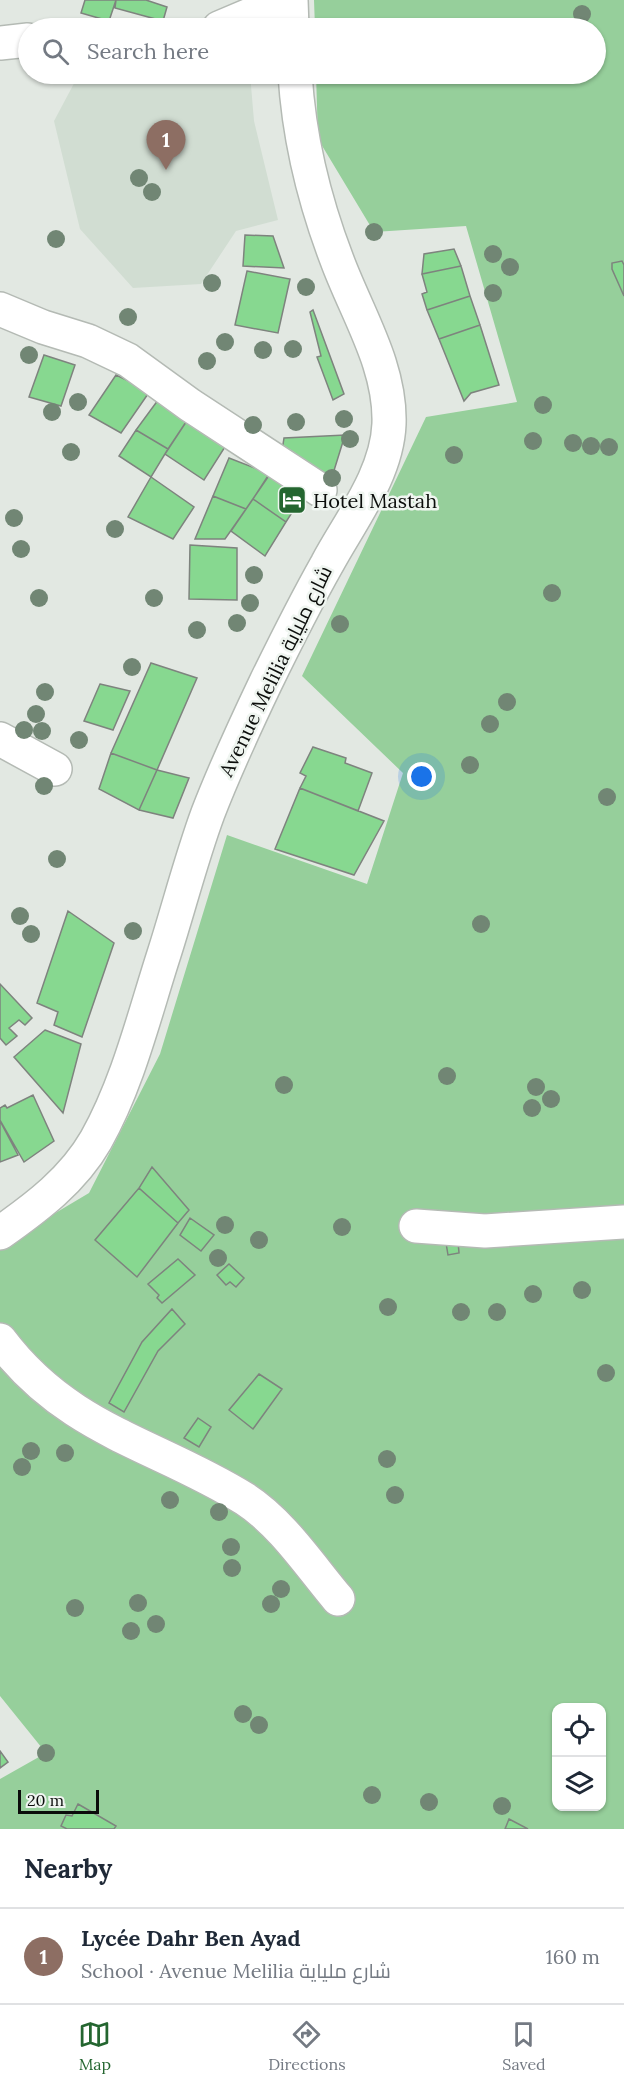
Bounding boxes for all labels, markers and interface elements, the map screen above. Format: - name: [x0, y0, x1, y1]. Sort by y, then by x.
- search box: [18, 18, 606, 84]
- icon: search: [39, 35, 72, 68]
- text: Search here: [87, 37, 209, 65]
- pin: 1: [146, 120, 186, 170]
- hotel icon: Hotel Mastah: [276, 484, 308, 516]
- place label: Hotel Mastah: [313, 488, 437, 513]
- street label: Avenue Melilia شارع ملياية: [213, 561, 339, 782]
- your location: [407, 762, 436, 791]
- map controls: [552, 1703, 606, 1811]
- button: locate: [552, 1703, 606, 1757]
- button: layers: [552, 1757, 606, 1811]
- scale bar: [18, 1787, 99, 1814]
- text: 20 m: [27, 1790, 64, 1810]
- text: Nearby: [24, 1852, 112, 1885]
- text: Lycée Dahr Ben Ayad: [81, 1924, 301, 1952]
- text: 1: [39, 1944, 48, 1969]
- text: 160 m: [546, 1944, 600, 1969]
- text: School · Avenue Melilia شارع ملياية: [81, 1958, 391, 1983]
- tab: Map: [78, 2018, 111, 2074]
- tab: Directions: [268, 2018, 346, 2074]
- tab: Saved: [502, 2018, 546, 2074]

